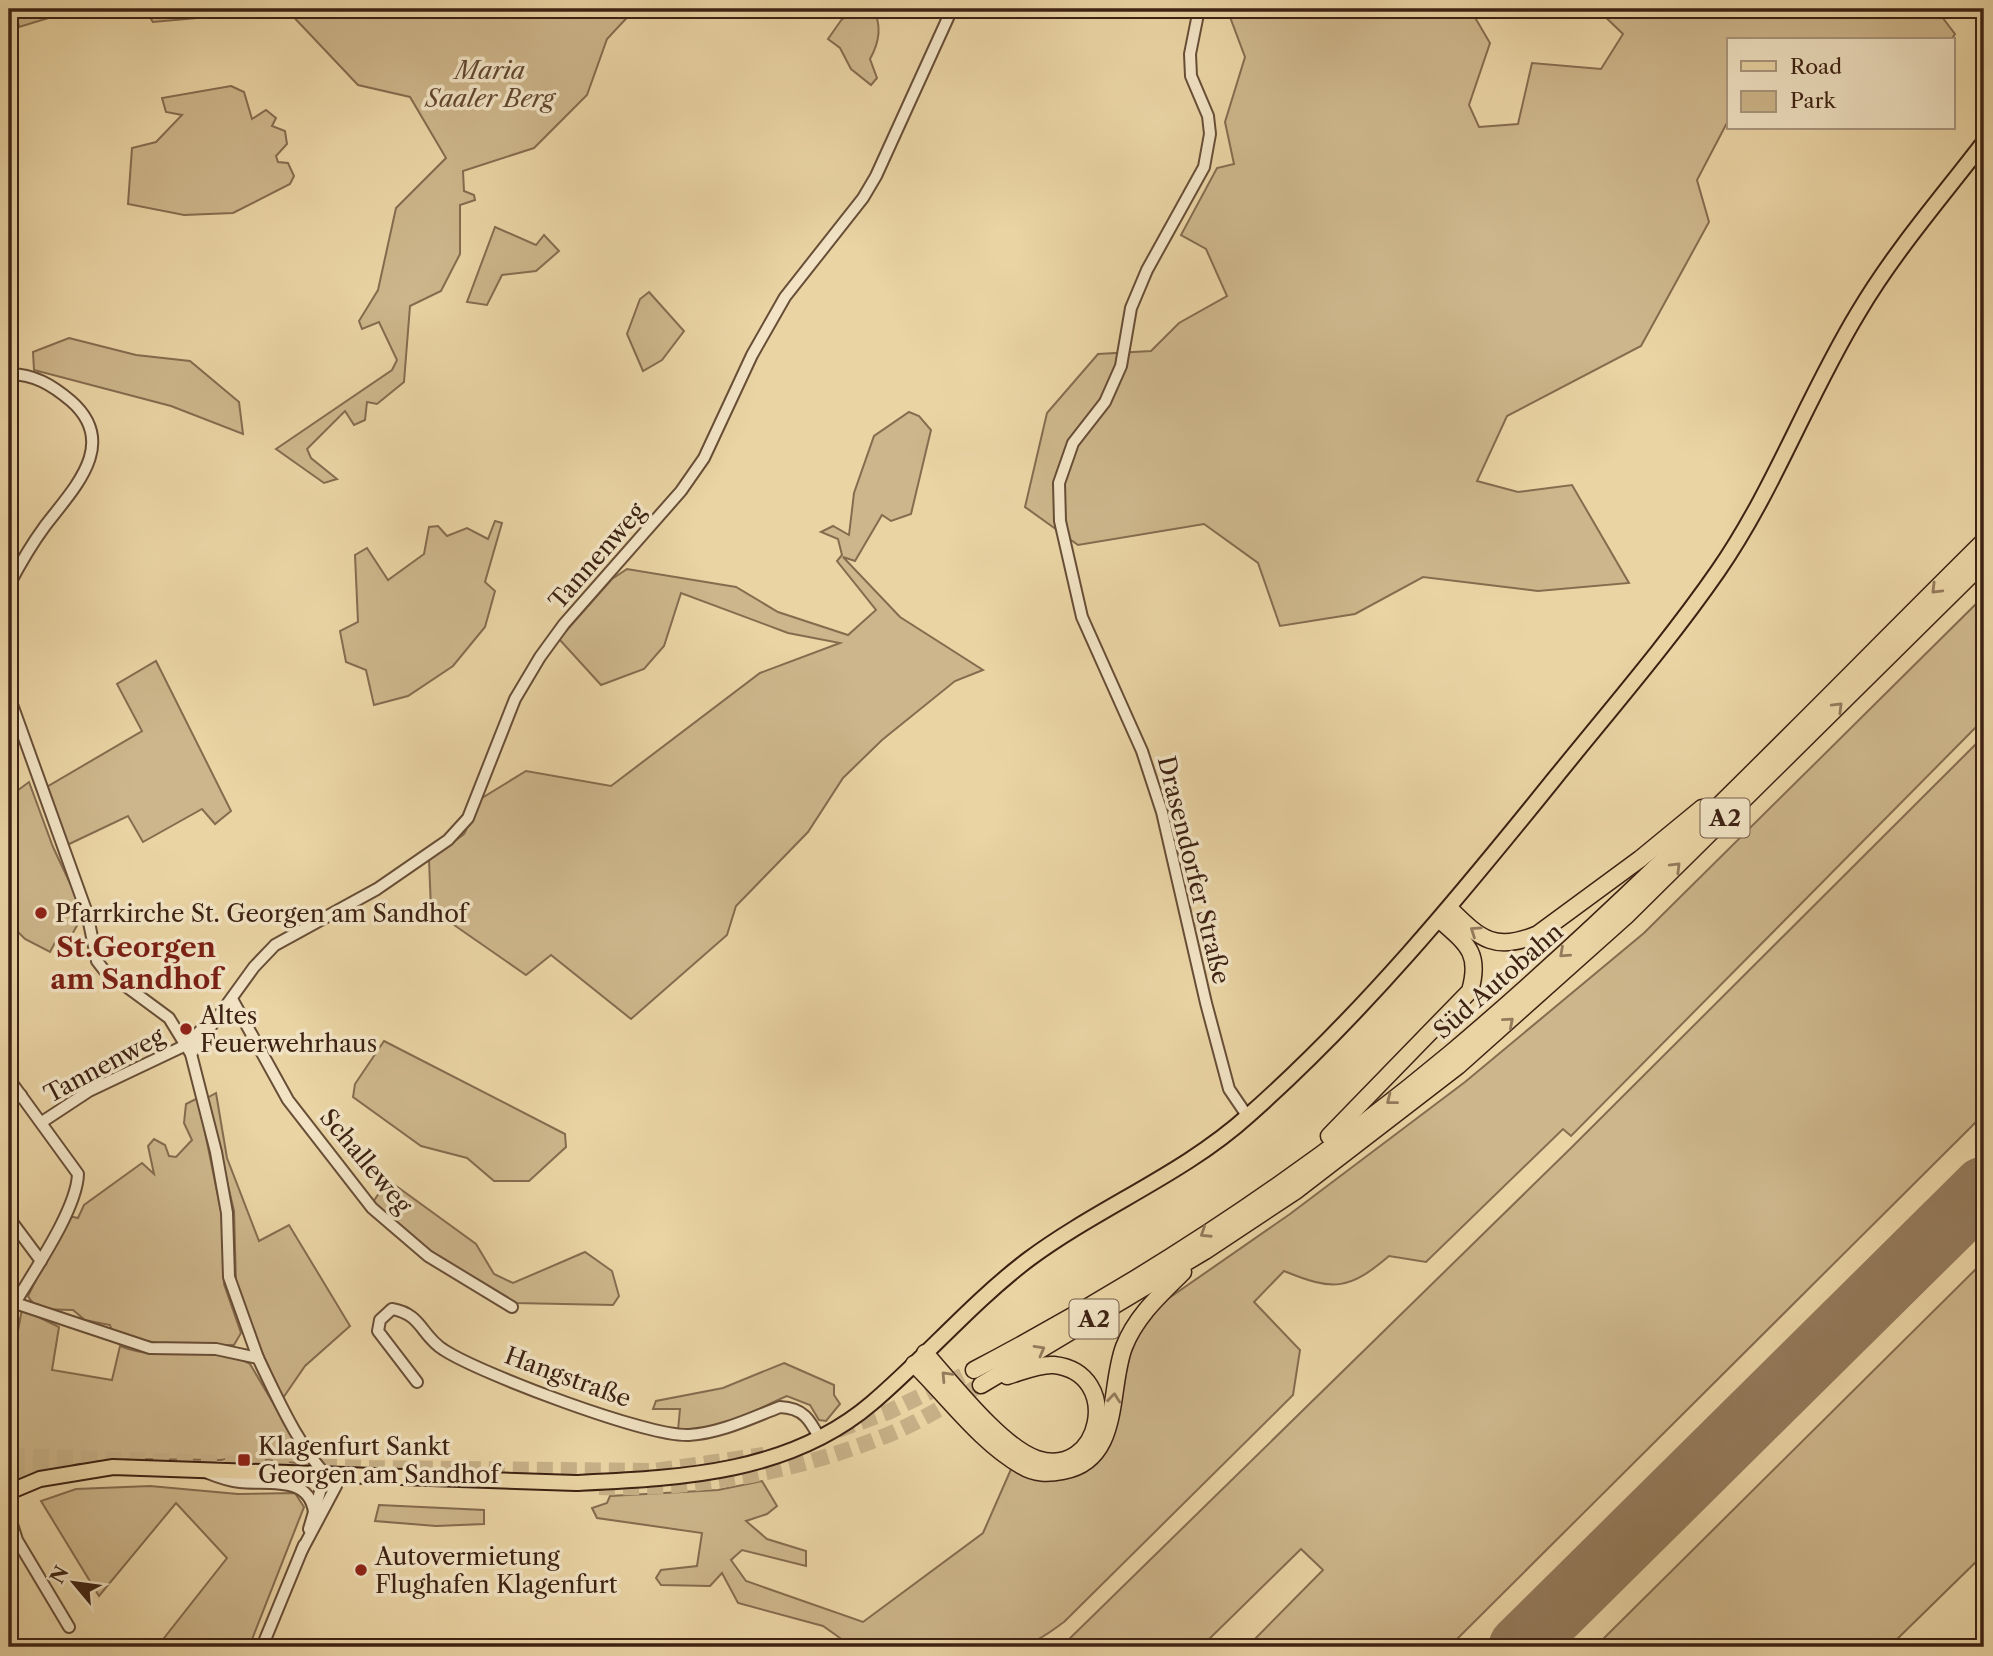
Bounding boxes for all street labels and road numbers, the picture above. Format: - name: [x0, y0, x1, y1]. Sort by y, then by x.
- street label: Tannenweg: [543, 497, 651, 615]
- street label: Drasendorfer Straße: [1152, 753, 1236, 987]
- road number: A2: [1700, 798, 1750, 838]
- street label: Süd Autobahn: [1428, 917, 1568, 1045]
- street label: Tannenweg: [39, 1021, 169, 1109]
- street label: Schalleweg: [314, 1103, 418, 1219]
- road number: A2: [1070, 1300, 1118, 1338]
- street label: Hangstraße: [501, 1341, 635, 1413]

